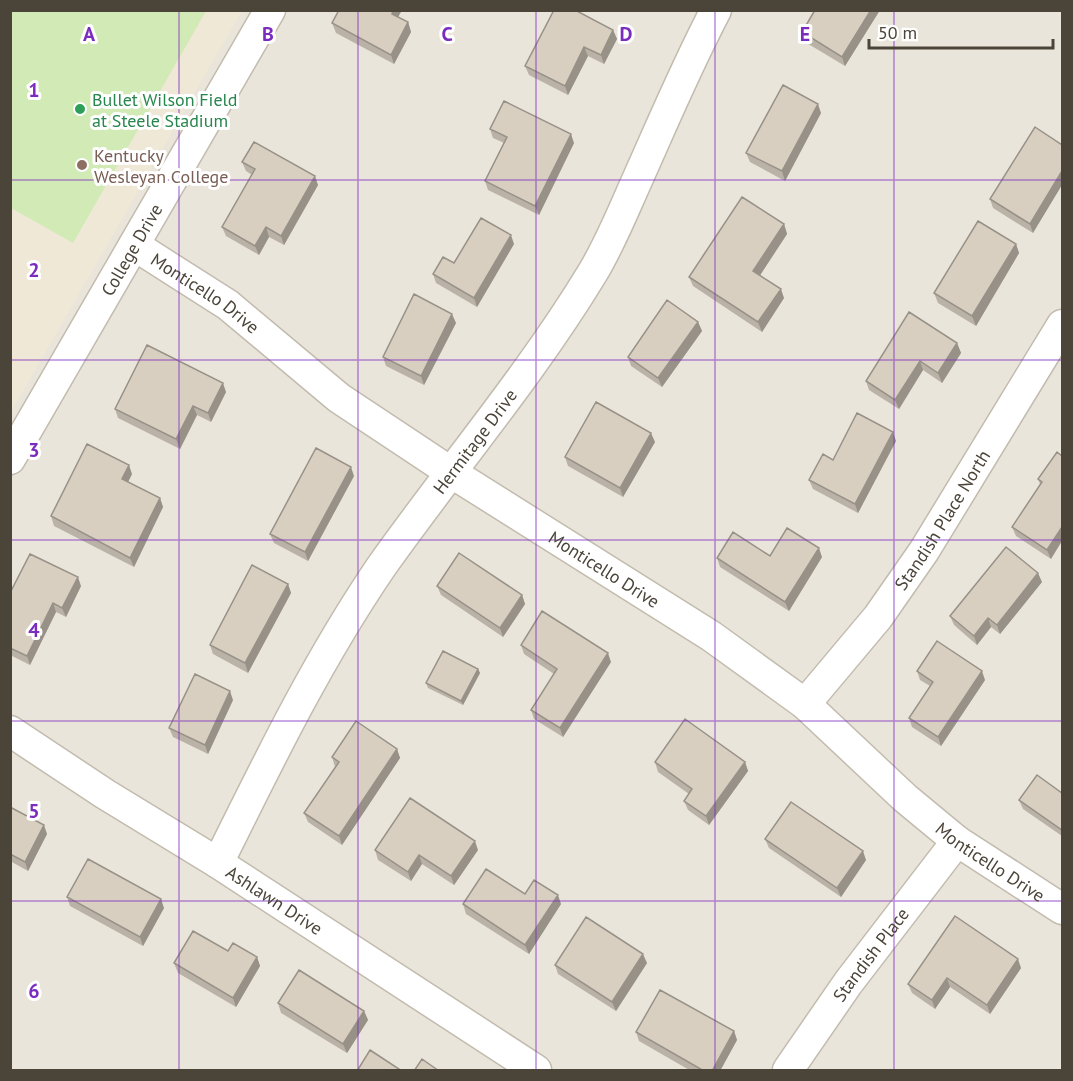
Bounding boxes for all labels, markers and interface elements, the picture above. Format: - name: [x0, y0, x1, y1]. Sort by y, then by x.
- scale bar: [869, 12, 1054, 50]
- text: A: [83, 21, 96, 47]
- text: B: [262, 21, 274, 47]
- text: C: [441, 21, 453, 47]
- text: D: [620, 21, 633, 47]
- text: E: [800, 21, 810, 47]
- text: 50 m: [878, 21, 917, 44]
- text: 1: [28, 77, 40, 103]
- place label: Bullet Wilson Field at Steele Stadium: [92, 88, 238, 132]
- marker: Bullet Wilson Field at Steele Stadium: [73, 102, 87, 116]
- place label: Kentucky Wesleyan College: [94, 144, 228, 188]
- marker: Kentucky Wesleyan College: [75, 158, 89, 172]
- street label: College Drive: [96, 199, 167, 300]
- street label: Monticello Drive: [147, 247, 264, 338]
- text: 2: [28, 257, 40, 283]
- street label: Hermitage Drive: [427, 384, 522, 498]
- text: 3: [28, 437, 40, 463]
- street label: Standish Place North: [889, 445, 995, 594]
- street label: Monticello Drive: [545, 525, 664, 612]
- text: 4: [28, 617, 40, 643]
- text: 5: [28, 798, 40, 824]
- street label: Monticello Drive: [931, 817, 1050, 907]
- street label: Ashlawn Drive: [222, 860, 327, 940]
- street label: Standish Place: [827, 903, 913, 1006]
- text: 6: [28, 978, 40, 1004]

